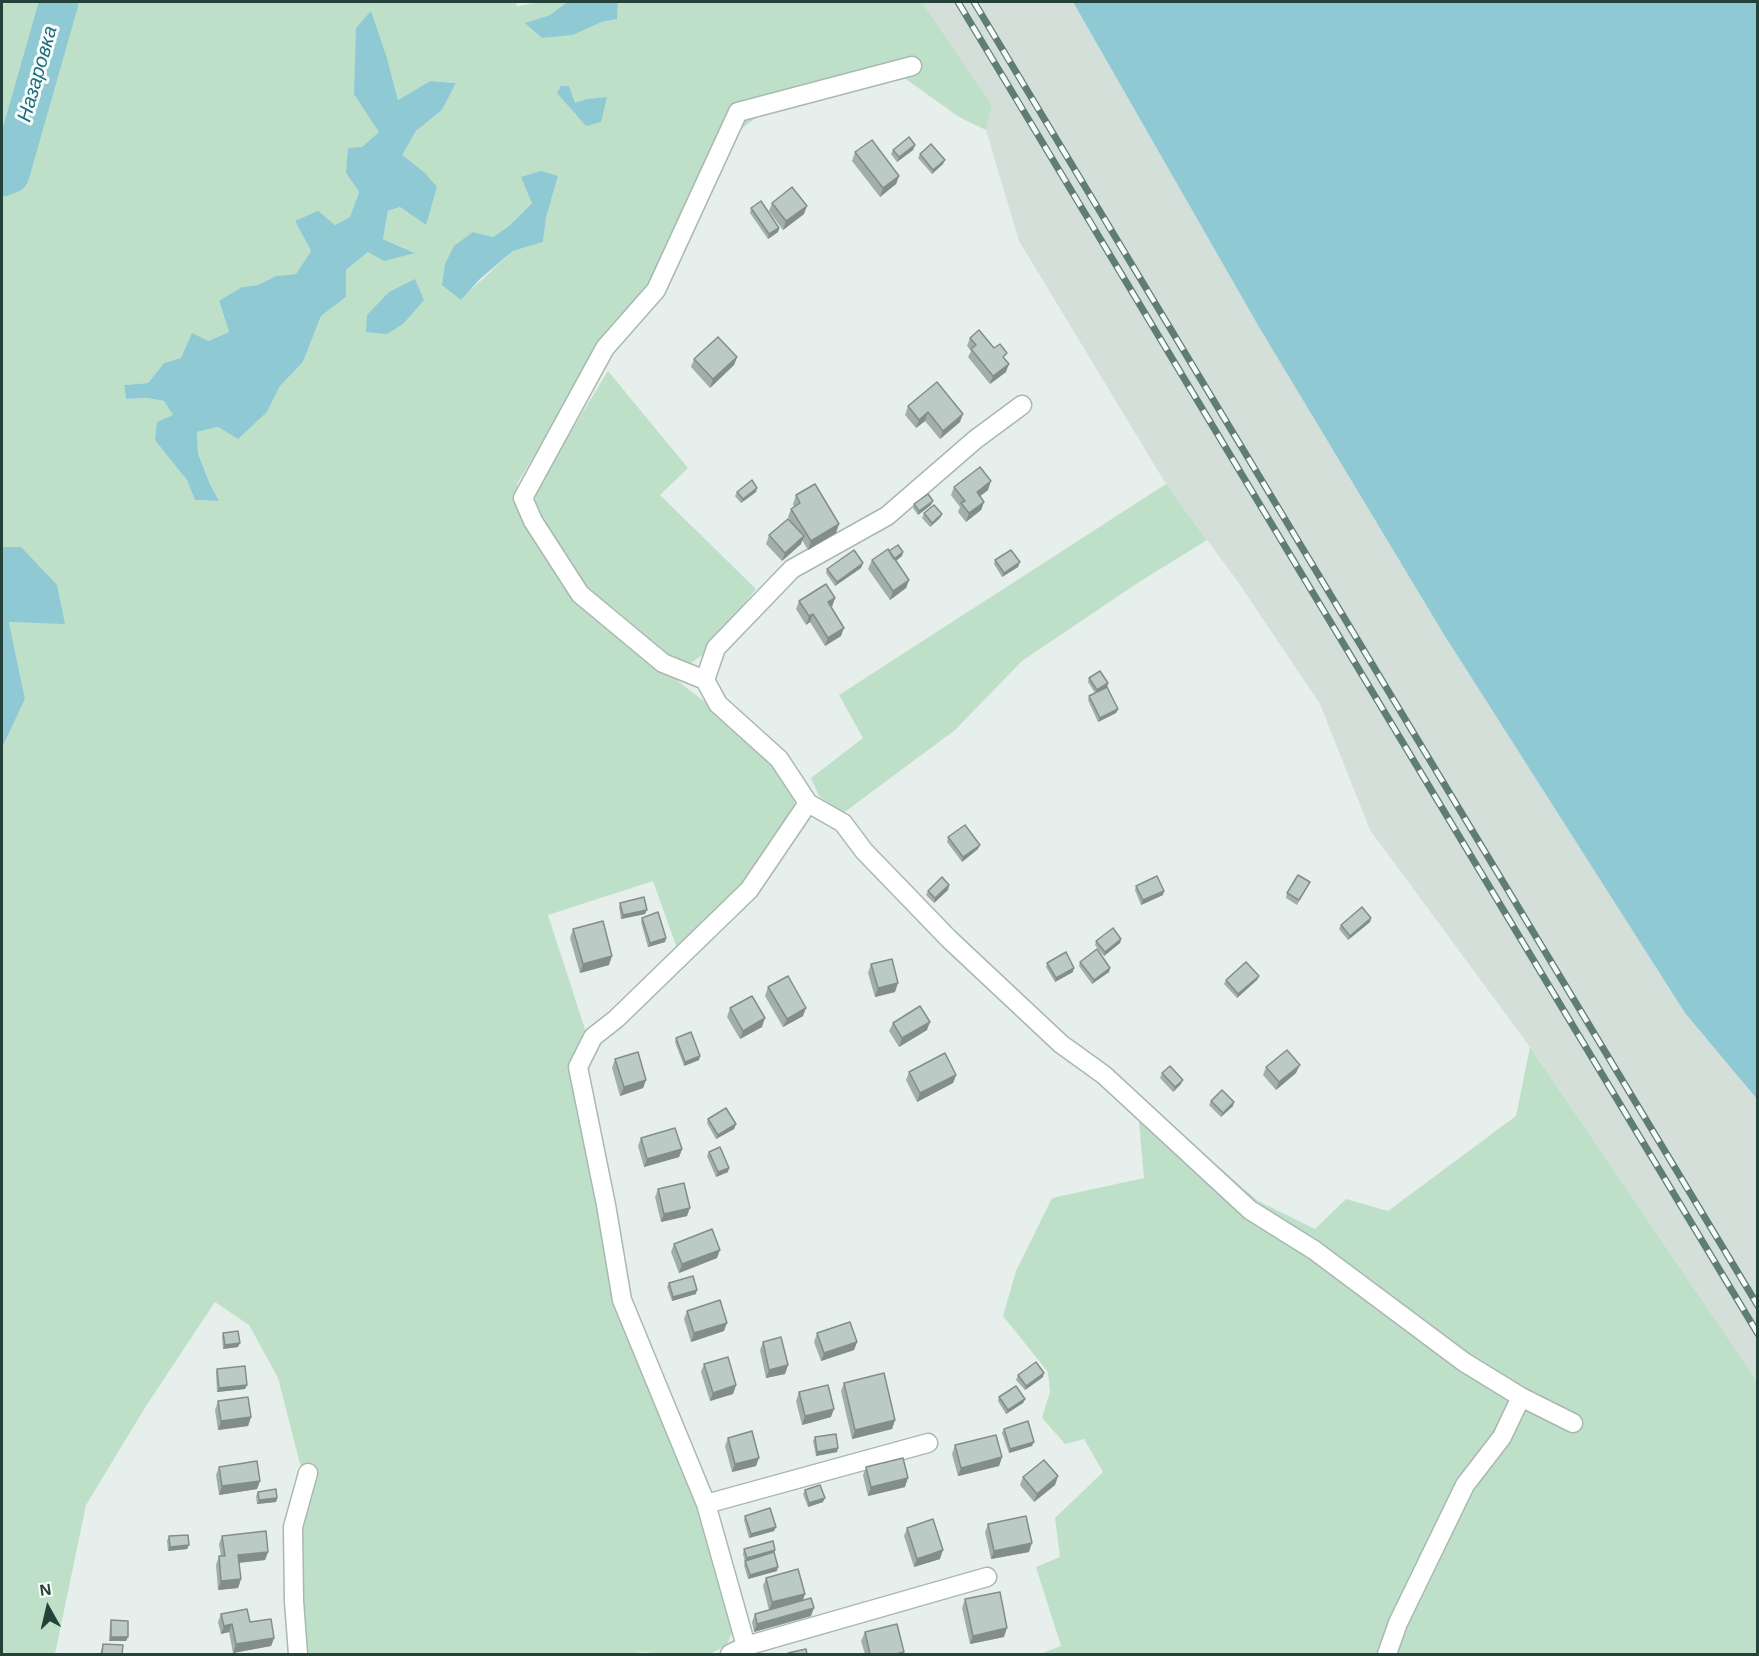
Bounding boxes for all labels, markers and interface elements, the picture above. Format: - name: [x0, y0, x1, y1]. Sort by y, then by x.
- water label: Назаровка: [13, 23, 63, 125]
- north arrow: [18, 1578, 78, 1638]
- text: N: [39, 1580, 52, 1599]

